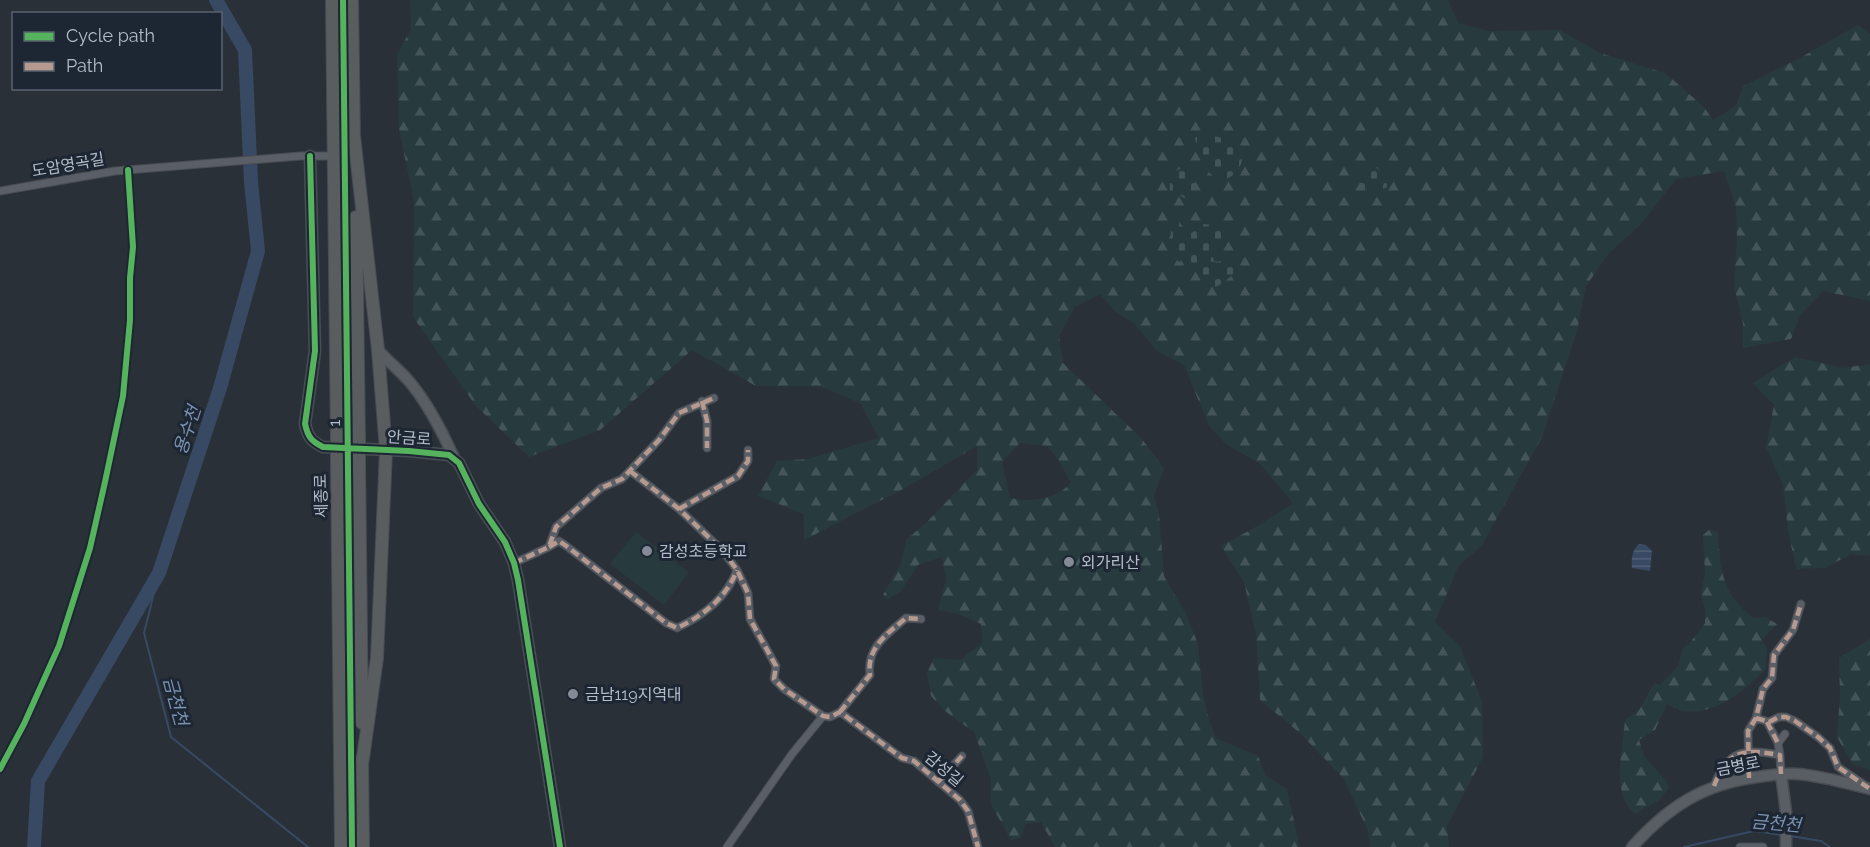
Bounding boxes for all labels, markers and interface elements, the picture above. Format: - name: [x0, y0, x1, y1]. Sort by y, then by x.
- legend: [12, 12, 222, 90]
- text: Cycle path: [66, 25, 155, 46]
- text: Path: [66, 55, 103, 76]
- street label: 도암영곡길: [30, 149, 106, 181]
- water label: 용수천: [169, 401, 205, 457]
- street label: 1: [325, 419, 344, 426]
- street label: 안금로: [386, 427, 432, 449]
- street label: 세종로: [311, 473, 331, 518]
- place label: 감성초등학교: [659, 542, 747, 561]
- marker: 감성초등학교: [640, 544, 654, 558]
- place label: 외가리산: [1081, 553, 1140, 572]
- marker: 외가리산: [1062, 555, 1076, 569]
- water label: 금천천: [159, 674, 193, 730]
- place label: 금남119지역대: [585, 685, 682, 704]
- marker: 금남119지역대: [566, 687, 580, 701]
- street label: 감성길: [921, 748, 967, 790]
- street label: 금병로: [1715, 752, 1762, 780]
- water label: 금천천: [1750, 810, 1804, 836]

